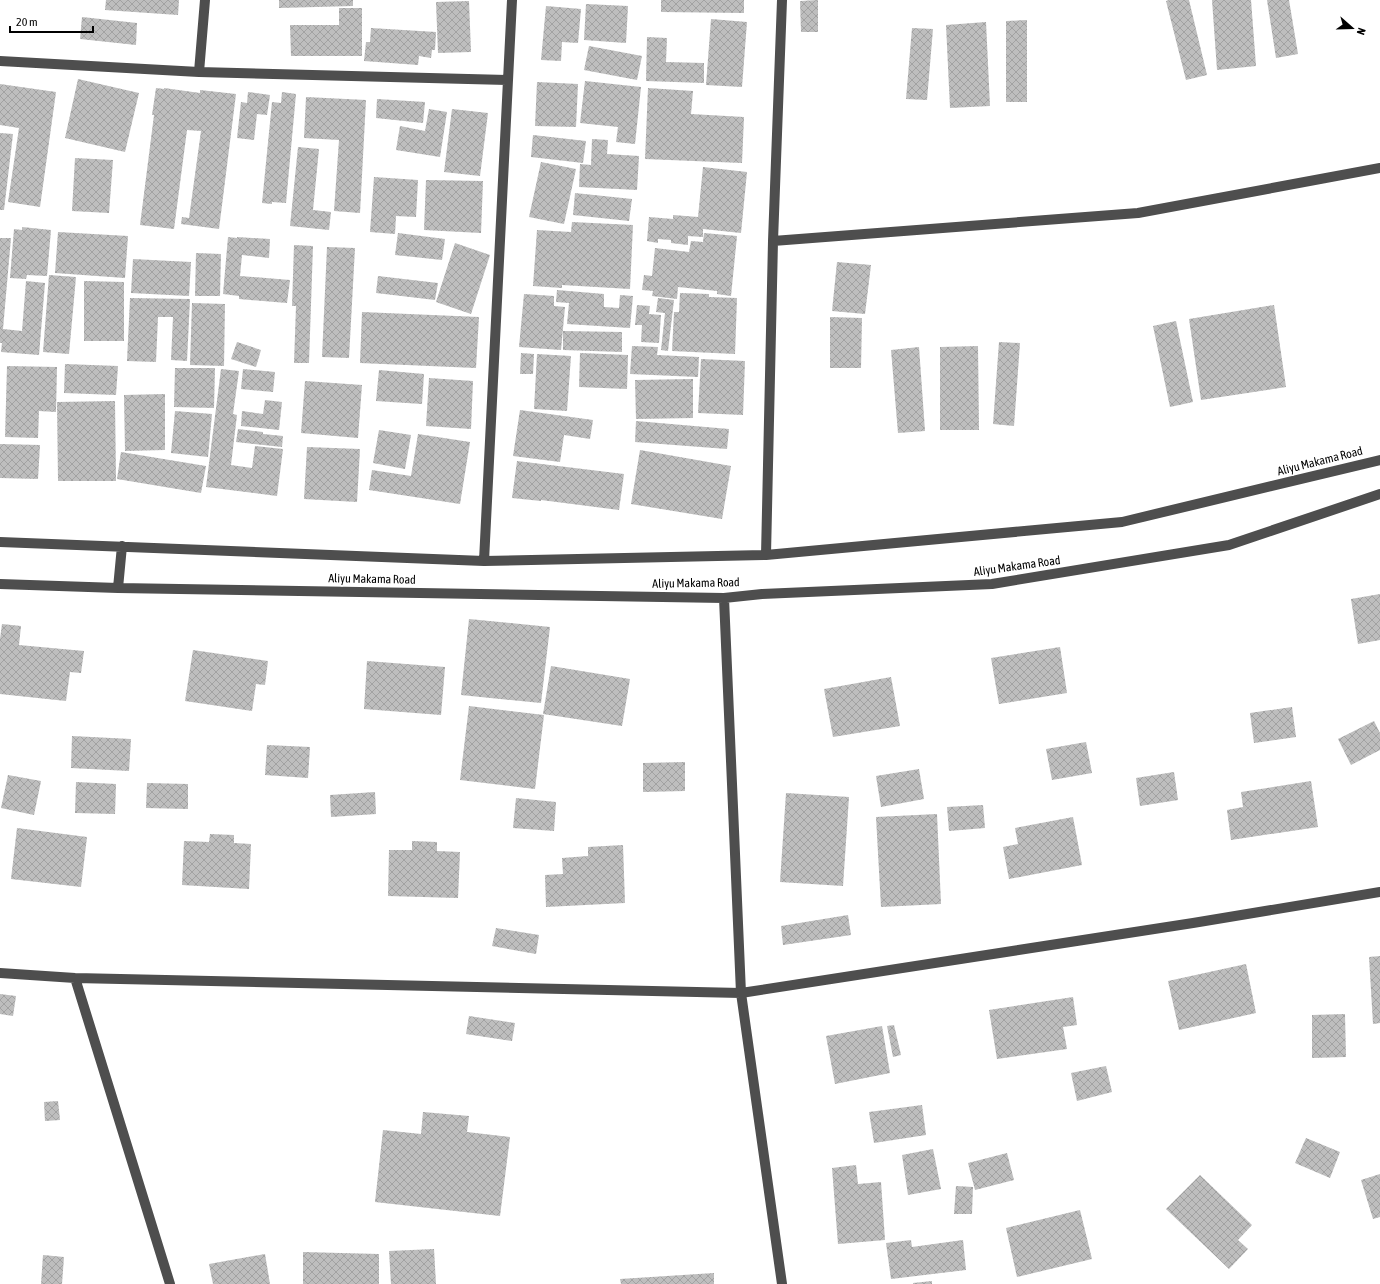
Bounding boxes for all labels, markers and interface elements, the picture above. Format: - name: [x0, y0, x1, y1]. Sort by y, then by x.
- scale bar: [10, 8, 93, 34]
- north arrow: [1332, 8, 1372, 48]
- text: 20 m: [16, 15, 38, 29]
- text: N: [1355, 26, 1368, 37]
- street label: Aliyu Makama Road: [1276, 444, 1364, 478]
- street label: Aliyu Makama Road: [973, 553, 1061, 579]
- street label: Aliyu Makama Road: [328, 571, 416, 587]
- street label: Aliyu Makama Road: [652, 575, 740, 591]

